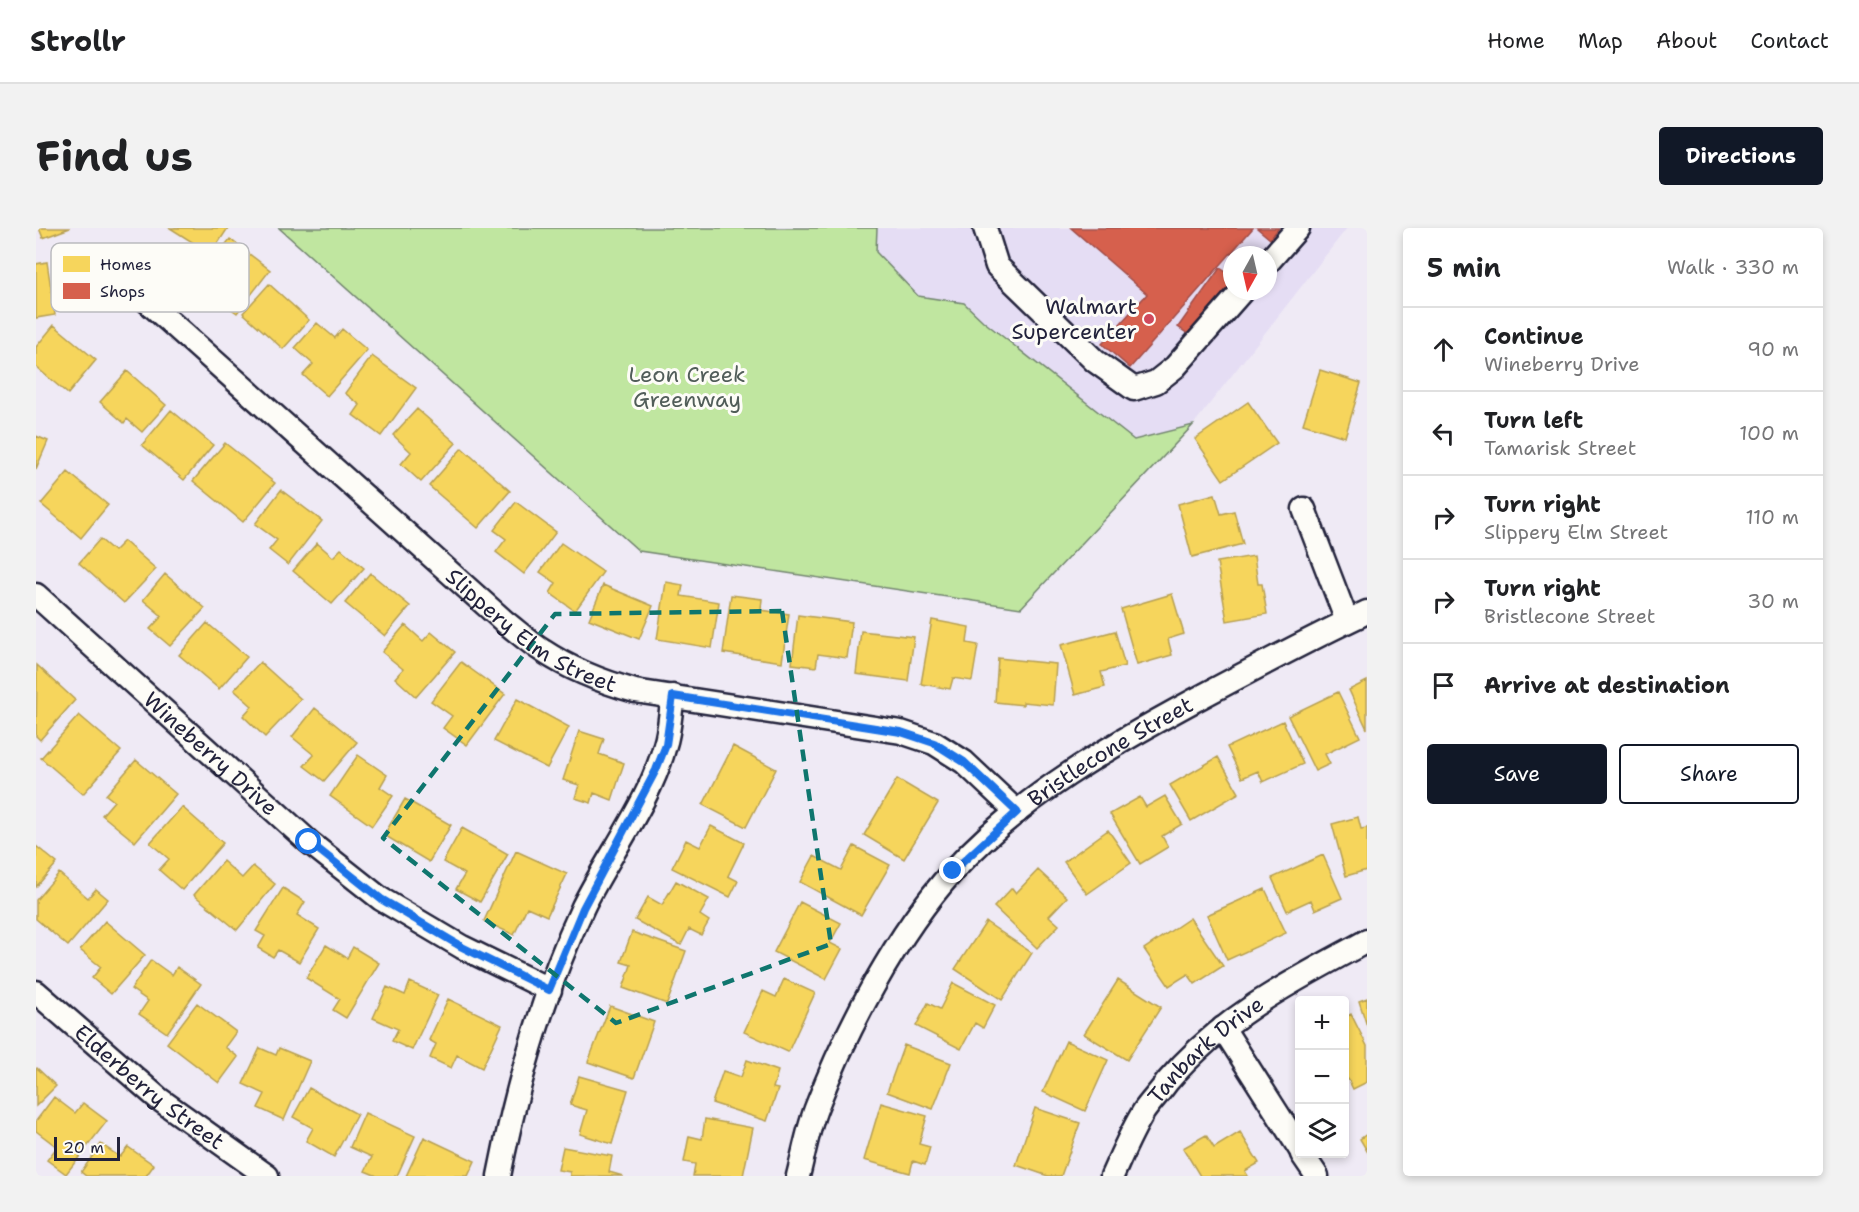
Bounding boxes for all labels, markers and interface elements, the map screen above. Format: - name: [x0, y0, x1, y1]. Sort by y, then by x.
- text: Strollr: [30, 22, 126, 60]
- text: Home: [1487, 27, 1545, 55]
- text: Map: [1578, 27, 1623, 55]
- text: About: [1656, 27, 1717, 55]
- text: Contact: [1750, 27, 1829, 55]
- button: Directions: [1659, 127, 1823, 185]
- text: Find us: [36, 128, 193, 184]
- legend: [51, 243, 249, 312]
- north arrow: [1223, 246, 1277, 300]
- text: 5 min: [1427, 250, 1501, 285]
- text: Homes: [100, 254, 152, 275]
- text: Walk · 330 m: [1667, 254, 1799, 280]
- text: Shops: [100, 281, 145, 302]
- place label: Walmart Supercenter: [1011, 292, 1137, 346]
- marker: Walmart Supercenter: [1142, 312, 1156, 326]
- text: Continue: [1484, 322, 1584, 351]
- icon: ahead: [1427, 333, 1460, 366]
- text: 90 m: [1747, 336, 1799, 362]
- text: Wineberry Drive: [1484, 351, 1640, 377]
- park label: Leon Creek Greenway: [628, 360, 746, 414]
- text: Turn left: [1484, 406, 1583, 435]
- icon: left: [1427, 417, 1460, 450]
- text: 100 m: [1739, 420, 1799, 446]
- text: Tamarisk Street: [1484, 435, 1636, 461]
- text: Turn right: [1484, 490, 1601, 519]
- icon: right: [1427, 501, 1460, 534]
- text: 110 m: [1745, 504, 1799, 530]
- text: Slippery Elm Street: [1484, 519, 1668, 545]
- street label: Slippery Elm Street: [440, 562, 621, 699]
- text: Turn right: [1484, 574, 1601, 603]
- icon: right: [1427, 585, 1460, 618]
- text: 30 m: [1747, 588, 1799, 614]
- text: Bristlecone Street: [1484, 603, 1656, 629]
- icon: arrive: [1427, 669, 1460, 702]
- text: Arrive at destination: [1484, 671, 1730, 700]
- street label: Wineberry Drive: [138, 685, 284, 822]
- street label: Bristlecone Street: [1022, 690, 1198, 813]
- button: Save: [1427, 744, 1607, 804]
- button: Share: [1619, 744, 1799, 804]
- route start: [295, 828, 321, 854]
- route end: [939, 857, 965, 883]
- street label: Tanbark Drive: [1141, 989, 1269, 1110]
- map controls: [1295, 996, 1349, 1158]
- button: +: [1295, 996, 1349, 1050]
- street label: Elderberry Street: [68, 1018, 230, 1156]
- button: −: [1295, 1050, 1349, 1104]
- button: layers: [1295, 1104, 1349, 1158]
- scale bar: [54, 1134, 120, 1162]
- text: 20 m: [63, 1137, 104, 1158]

